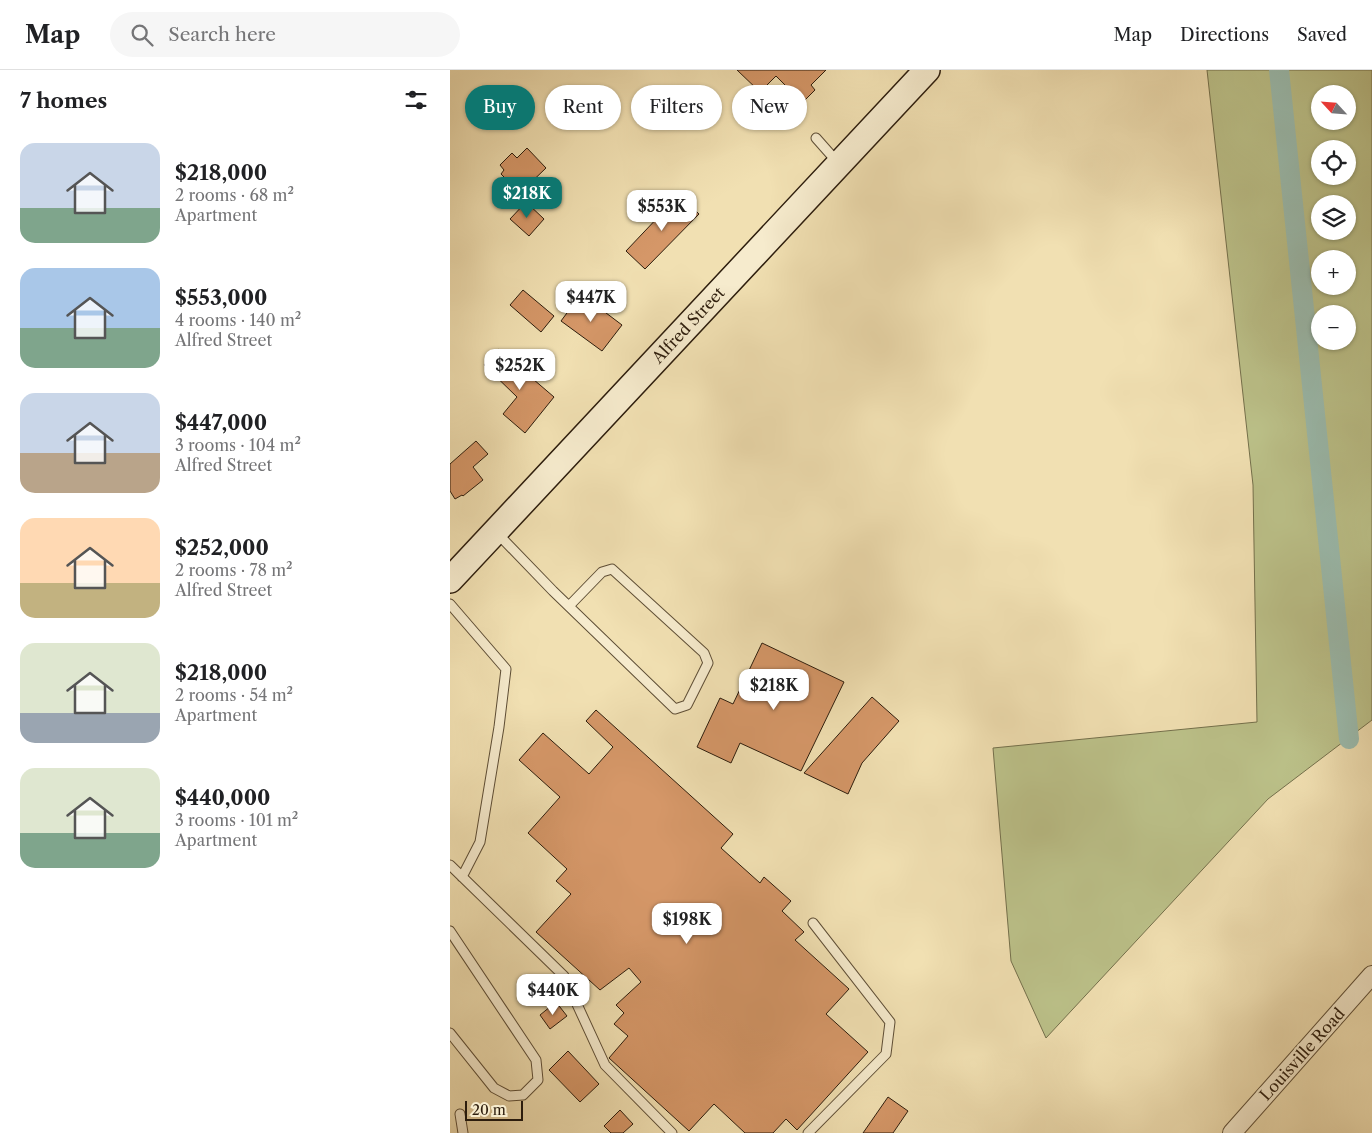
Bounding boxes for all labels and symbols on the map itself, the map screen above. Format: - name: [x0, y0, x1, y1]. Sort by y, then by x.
- north arrow: [1311, 85, 1356, 130]
- pin: $218K: [492, 176, 562, 219]
- pin: $553K: [627, 190, 697, 232]
- pin: $447K: [556, 280, 626, 323]
- street label: Alfred Street: [647, 282, 729, 368]
- pin: $252K: [485, 348, 555, 391]
- pin: $218K: [739, 668, 809, 711]
- pin: $198K: [652, 902, 722, 945]
- pin: $440K: [518, 974, 588, 1016]
- street label: Louisville Road: [1255, 1003, 1349, 1104]
- scale bar: [465, 1098, 522, 1121]

